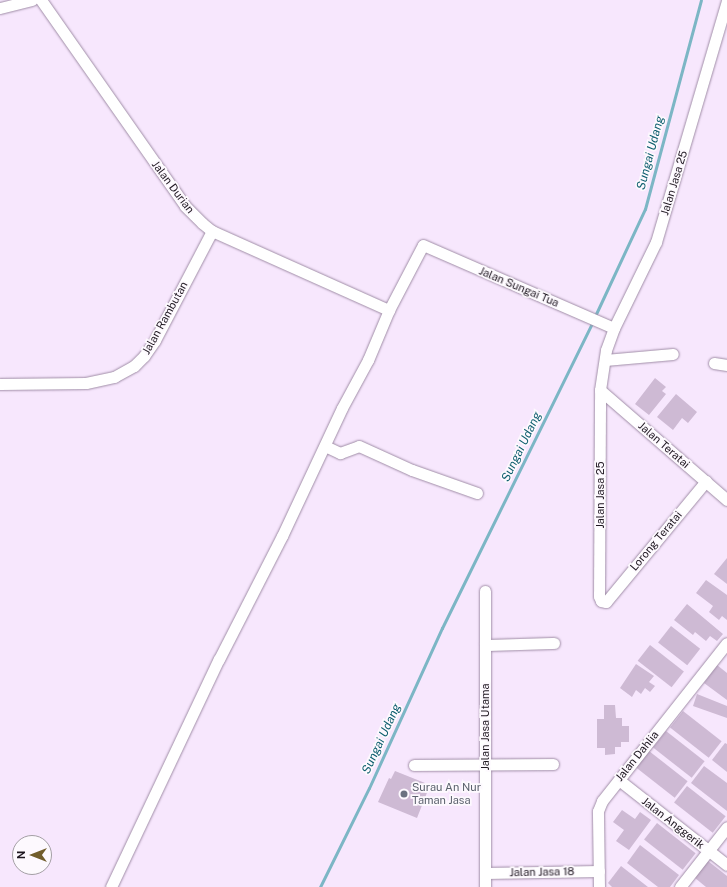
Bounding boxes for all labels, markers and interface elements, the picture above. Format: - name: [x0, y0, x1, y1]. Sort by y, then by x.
- water label: Sungai Udang: [634, 115, 668, 191]
- street label: Jalan Jasa 25: [658, 149, 690, 217]
- street label: Jalan Durian: [149, 158, 197, 216]
- street label: Jalan Sungai Tua: [477, 264, 561, 310]
- street label: Jalan Rambutan: [140, 279, 190, 357]
- water label: Sungai Udang: [499, 410, 545, 484]
- street label: Jalan Teratai: [636, 419, 692, 471]
- street label: Jalan Jasa 25: [593, 462, 607, 528]
- street label: Lorong Teratai: [627, 509, 685, 573]
- street label: Jalan Jasa Utama: [478, 683, 492, 771]
- water label: Sungai Udang: [359, 702, 405, 776]
- street label: Jalan Dahlia: [613, 728, 661, 784]
- place label: Surau An Nur Taman Jasa: [412, 781, 481, 807]
- marker: Surau An Nur Taman Jasa: [399, 789, 409, 799]
- street label: Jalan Anggerik: [639, 794, 707, 852]
- north arrow: [12, 835, 52, 875]
- text: N: [15, 851, 27, 859]
- street label: Jalan Jasa 18: [509, 865, 575, 879]

